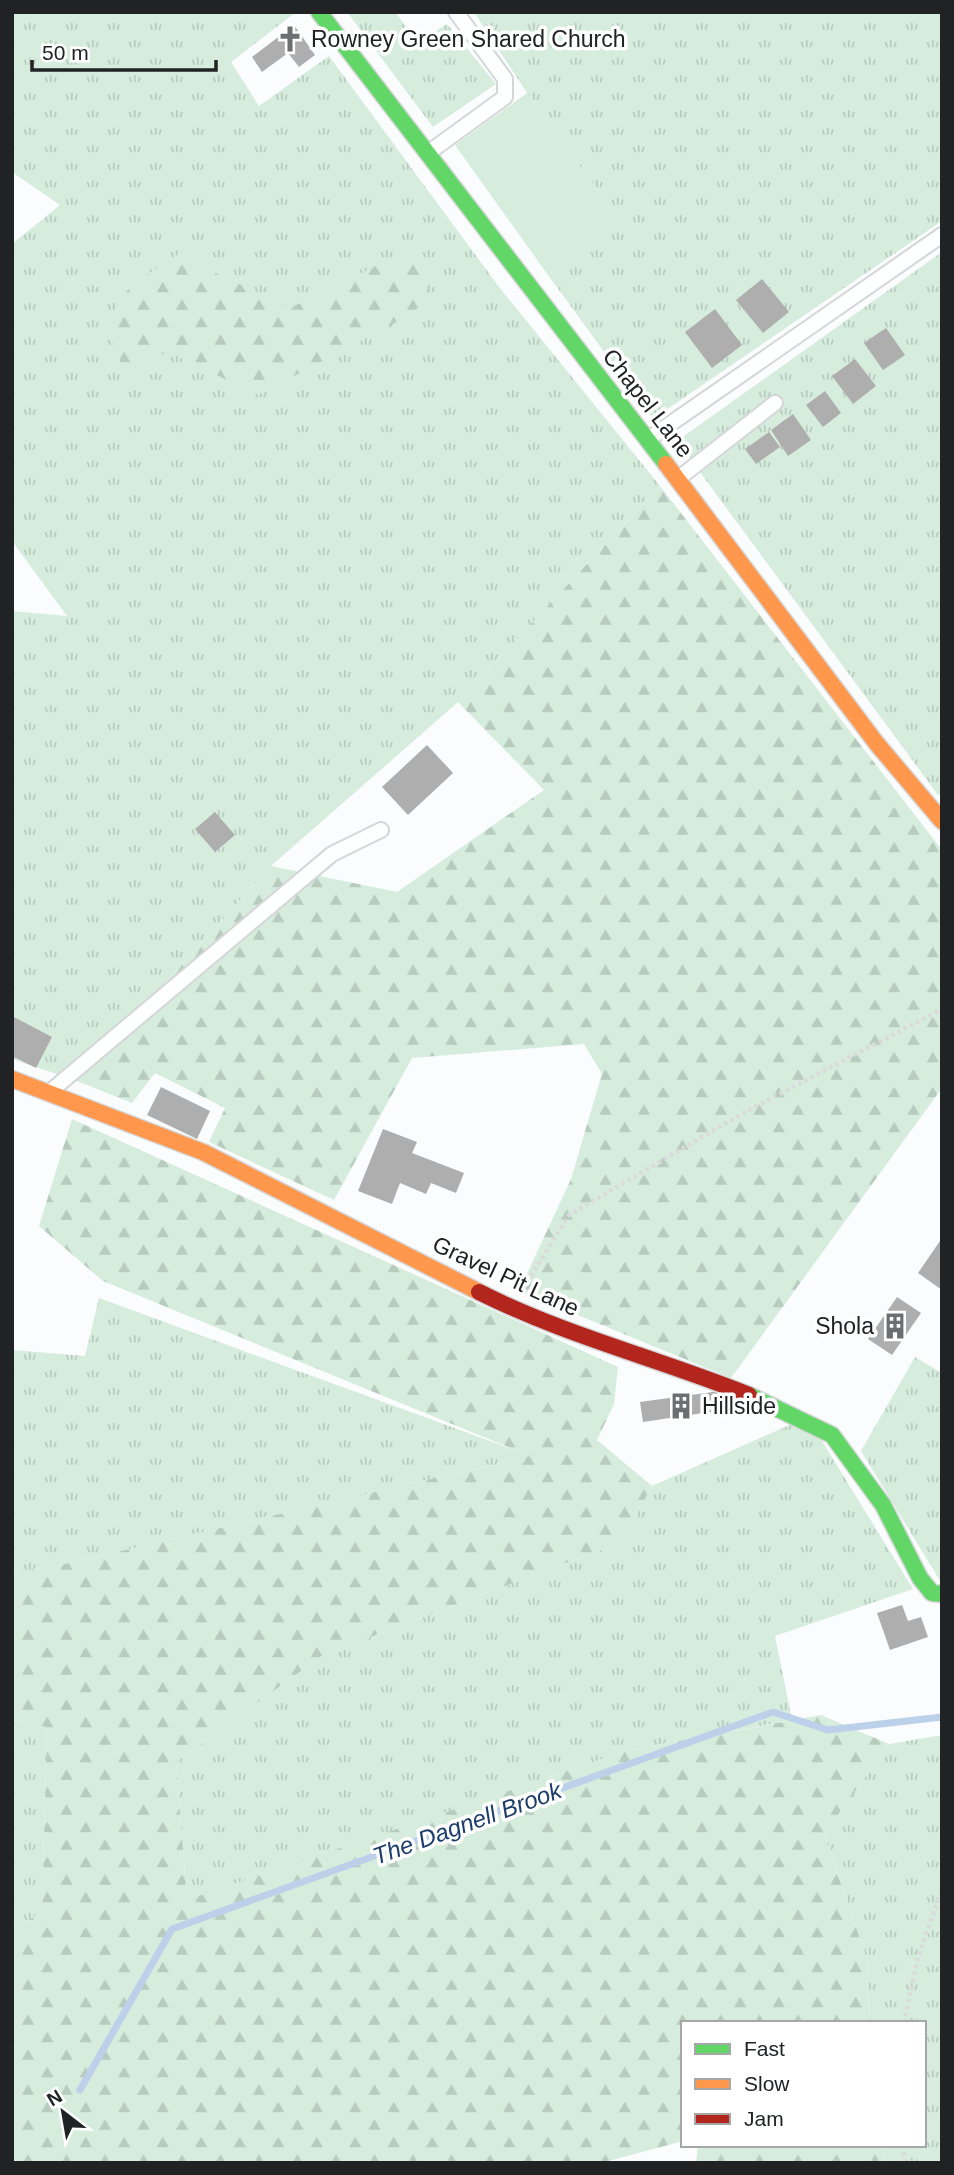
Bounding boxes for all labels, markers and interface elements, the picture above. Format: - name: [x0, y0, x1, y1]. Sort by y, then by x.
- church icon: Rowney Green Shared Church: [275, 24, 305, 54]
- place label: Rowney Green Shared Church: [311, 26, 626, 52]
- scale bar: [32, 28, 215, 72]
- text: 50 m: [42, 41, 89, 64]
- street label: Chapel Lane: [598, 344, 698, 462]
- street label: Gravel Pit Lane: [429, 1231, 583, 1321]
- building icon: Shola: [880, 1311, 910, 1341]
- place label: Shola: [815, 1313, 874, 1339]
- building icon: Hillside: [666, 1391, 696, 1421]
- place label: Hillside: [702, 1393, 776, 1419]
- water label: The Dagnell Brook: [369, 1776, 567, 1870]
- legend: [681, 2021, 926, 2147]
- text: Fast: [744, 2037, 785, 2060]
- text: Slow: [744, 2072, 790, 2095]
- north arrow: [28, 2077, 98, 2147]
- text: N: [43, 2085, 66, 2110]
- text: Jam: [744, 2107, 784, 2130]

